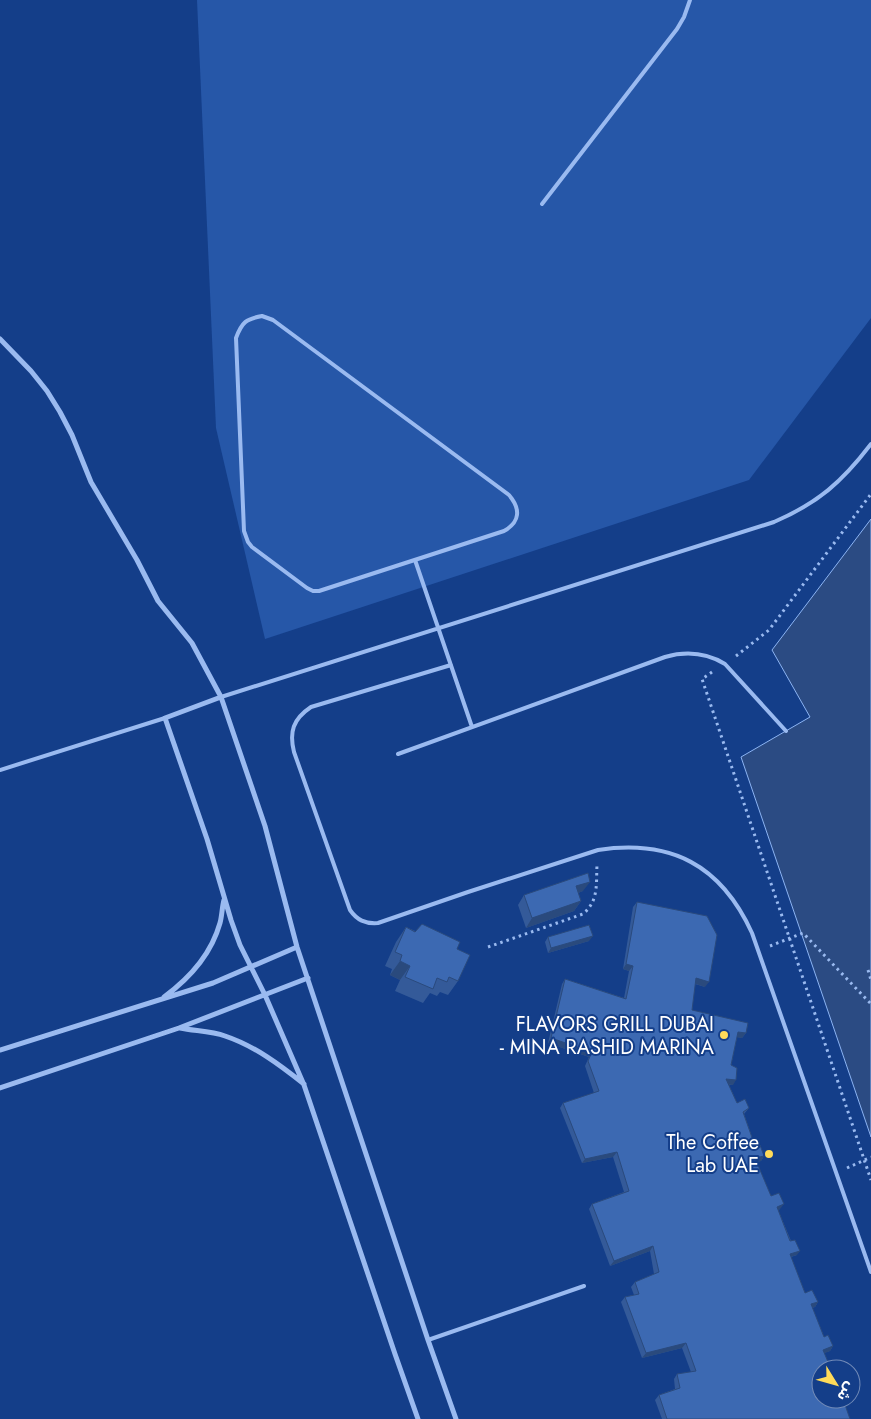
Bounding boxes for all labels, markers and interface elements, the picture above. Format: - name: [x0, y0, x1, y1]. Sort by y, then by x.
- place label: FLAVORS GRILL DUBAI - MINA RASHID MARINA: [500, 1010, 715, 1062]
- marker: FLAVORS GRILL DUBAI - MINA RASHID MARINA: [718, 1029, 730, 1041]
- place label: The Coffee Lab UAE: [666, 1128, 759, 1180]
- marker: The Coffee Lab UAE: [763, 1148, 775, 1160]
- north arrow: [811, 1359, 861, 1409]
- text: ش: [833, 1378, 860, 1406]

